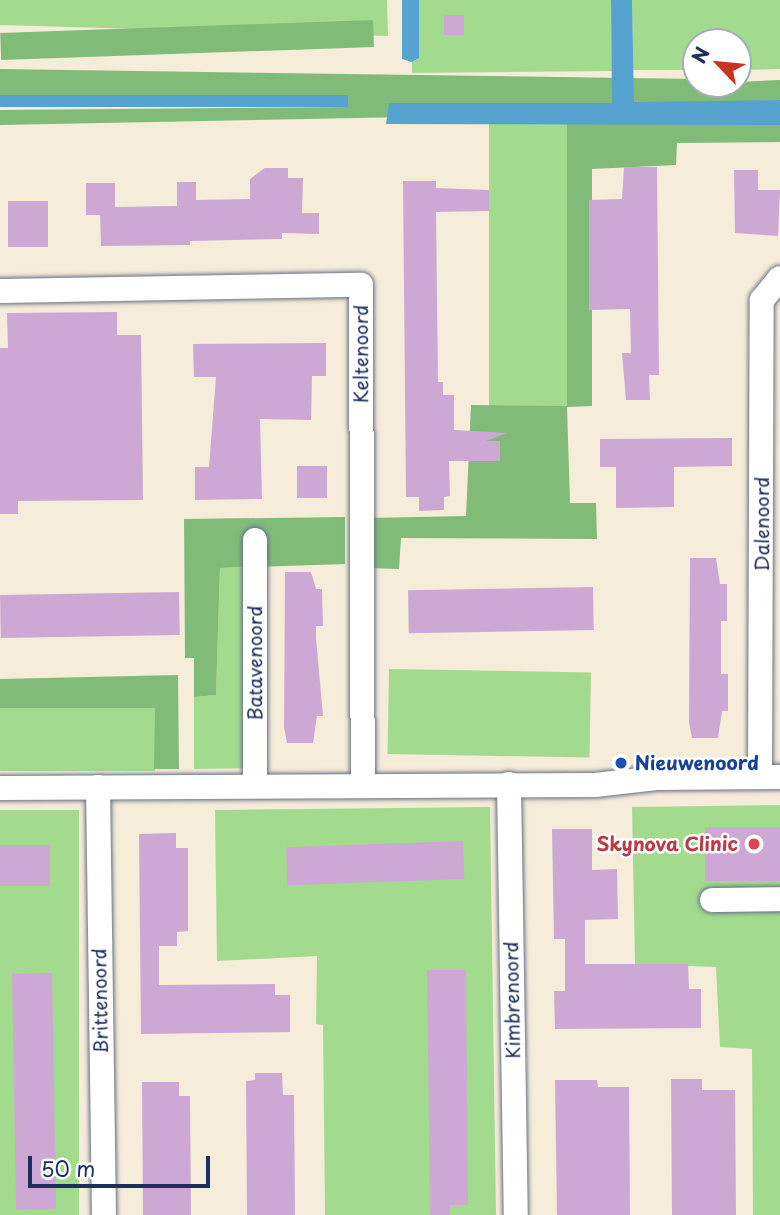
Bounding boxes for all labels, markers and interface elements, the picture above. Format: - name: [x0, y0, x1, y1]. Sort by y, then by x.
- north arrow: [682, 28, 752, 98]
- text: N: [684, 42, 716, 68]
- street label: Keltenoord: [350, 305, 372, 403]
- street label: Dalenoord: [751, 477, 773, 571]
- street label: Batavenoord: [244, 605, 266, 721]
- place label: Nieuwenoord: [635, 752, 759, 774]
- marker: Nieuwenoord: [613, 755, 629, 771]
- place label: Skynova Clinic: [596, 833, 738, 855]
- marker: Skynova Clinic: [744, 834, 764, 854]
- street label: Kimbrenoord: [500, 941, 524, 1059]
- street label: Brittenoord: [88, 948, 112, 1054]
- scale bar: [32, 1142, 214, 1186]
- text: 50 m: [41, 1152, 95, 1184]

